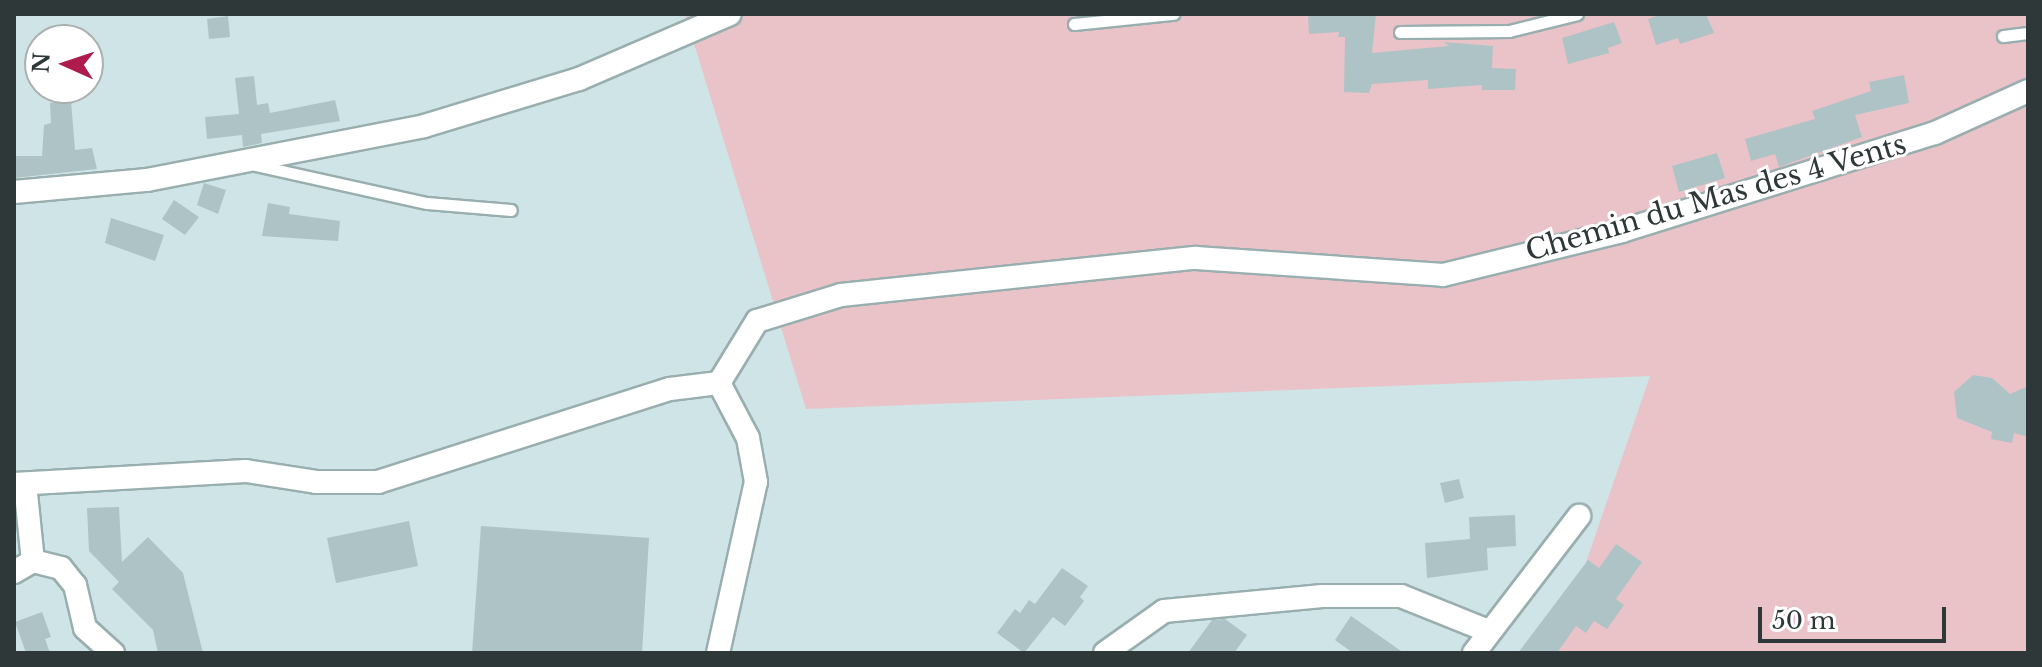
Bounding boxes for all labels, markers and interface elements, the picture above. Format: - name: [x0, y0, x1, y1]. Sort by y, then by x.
- north arrow: [24, 24, 104, 104]
- text: N: [28, 52, 56, 74]
- street label: Chemin du Mas des 4 Vents: [1521, 127, 1911, 269]
- scale bar: [1762, 591, 1950, 641]
- text: 50 m: [1772, 606, 1835, 635]

